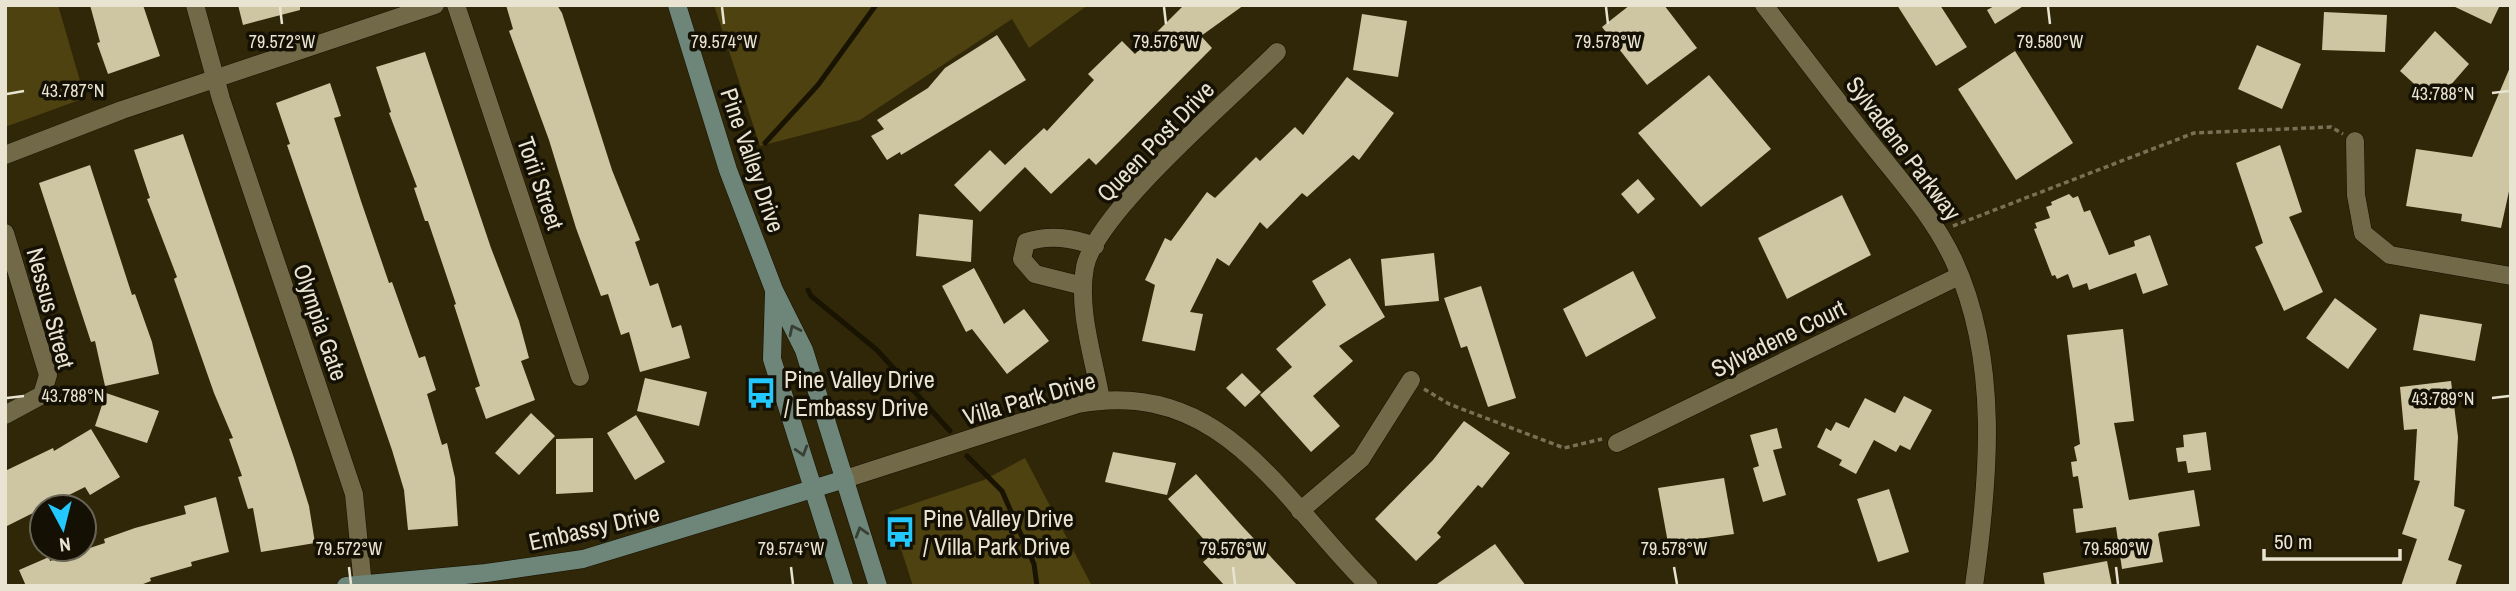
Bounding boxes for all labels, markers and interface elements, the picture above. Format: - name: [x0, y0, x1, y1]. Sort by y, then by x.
- text: 79.572°W: [249, 29, 315, 54]
- text: 79.574°W: [691, 29, 757, 54]
- text: 79.576°W: [1133, 29, 1199, 54]
- text: 79.578°W: [1575, 29, 1641, 54]
- text: 79.580°W: [2017, 29, 2083, 54]
- street label: Sylvadene Parkway: [1839, 69, 1969, 227]
- street label: Queen Post Drive: [1089, 74, 1221, 208]
- text: 43.787°N: [42, 78, 105, 103]
- text: 43.788°N: [2412, 81, 2475, 106]
- street label: Pine Valley Drive: [713, 84, 793, 236]
- street label: Torii Street: [510, 132, 572, 234]
- street label: Nessus Street: [20, 244, 83, 372]
- street label: Olympia Gate: [286, 259, 356, 385]
- street label: Sylvadene Court: [1706, 292, 1851, 384]
- one-way arrow: [789, 325, 803, 337]
- place label: Pine Valley Drive / Embassy Drive: [784, 363, 935, 423]
- street label: Villa Park Drive: [959, 364, 1099, 432]
- bus stop icon: Pine Valley Drive / Embassy Drive: [744, 376, 778, 410]
- text: 43.788°N: [42, 383, 105, 408]
- text: 43.789°N: [2412, 386, 2475, 411]
- one-way arrow: [794, 445, 808, 457]
- north arrow: [28, 493, 98, 563]
- street label: Embassy Drive: [525, 496, 663, 558]
- place label: Pine Valley Drive / Villa Park Drive: [923, 502, 1074, 562]
- bus stop icon: Pine Valley Drive / Villa Park Drive: [883, 515, 917, 549]
- scale bar: [2264, 518, 2400, 562]
- one-way arrow: [855, 527, 870, 539]
- text: 50 m: [2274, 527, 2312, 556]
- text: N: [58, 531, 72, 558]
- text: 79.572°W: [316, 536, 382, 561]
- text: 79.574°W: [758, 536, 824, 561]
- text: 79.576°W: [1200, 536, 1266, 561]
- text: 79.578°W: [1641, 536, 1707, 561]
- text: 79.580°W: [2083, 536, 2149, 561]

